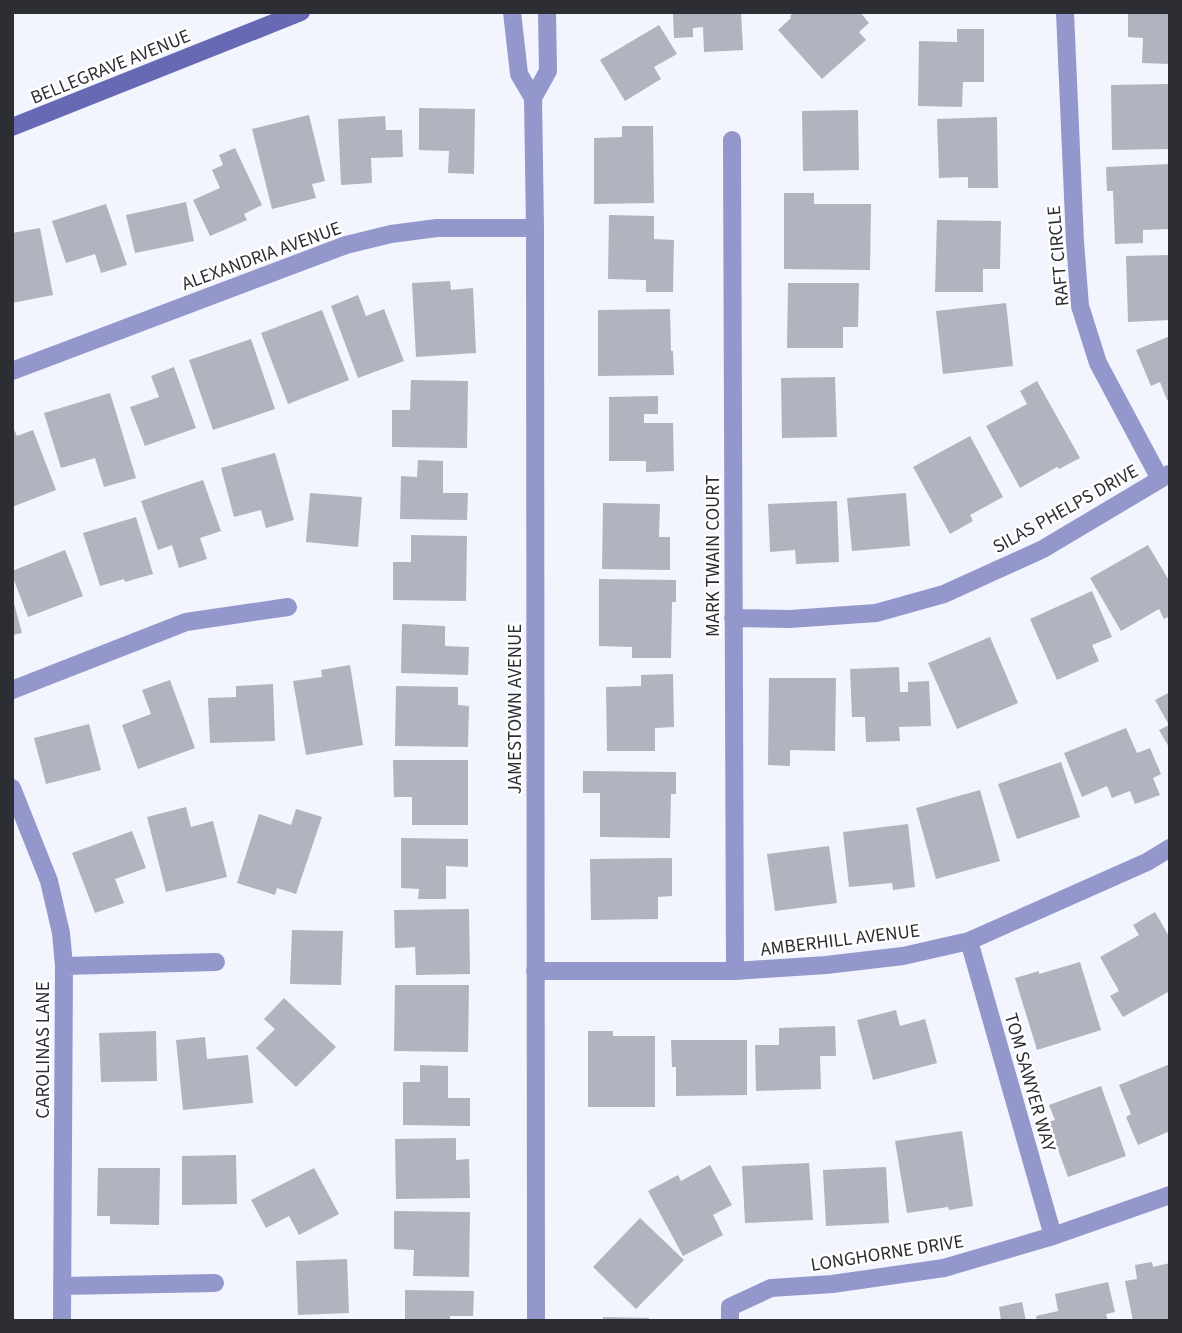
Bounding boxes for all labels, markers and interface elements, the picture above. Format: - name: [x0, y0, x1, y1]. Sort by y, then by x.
- street label: BELLEGRAVE AVENUE: [27, 23, 195, 112]
- street label: RAFT CIRCLE: [1041, 204, 1076, 307]
- street label: ALEXANDRIA AVENUE: [178, 215, 345, 298]
- street label: SILAS PHELPS DRIVE: [988, 458, 1144, 561]
- street label: MARK TWAIN COURT: [700, 475, 727, 637]
- street label: JAMESTOWN AVENUE: [502, 624, 529, 794]
- street label: AMBERHILL AVENUE: [759, 917, 921, 964]
- street label: CAROLINAS LANE: [30, 981, 57, 1119]
- street label: TOM SAWYER WAY: [997, 1010, 1063, 1156]
- street label: LONGHORNE DRIVE: [809, 1228, 966, 1279]

